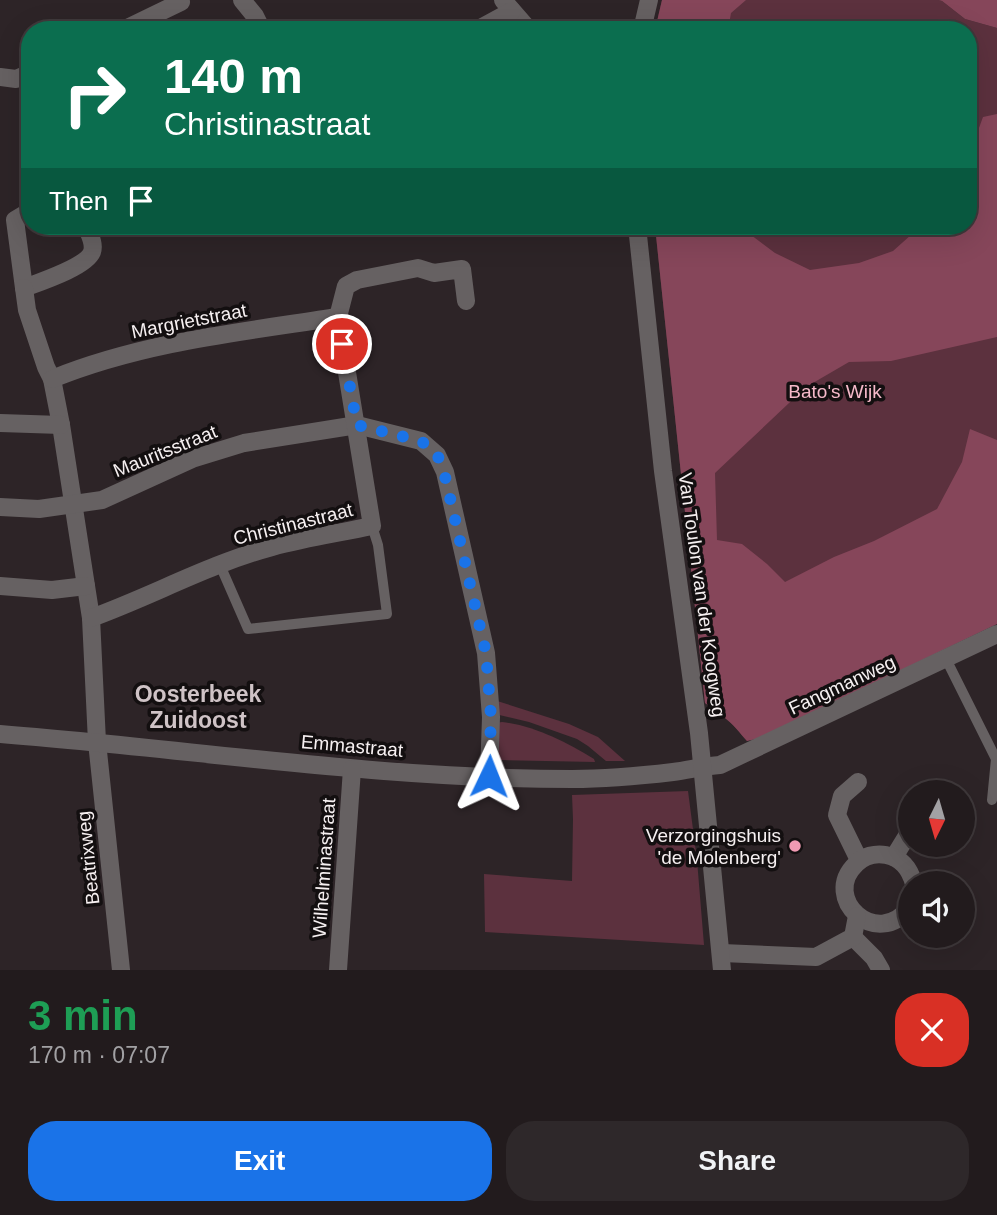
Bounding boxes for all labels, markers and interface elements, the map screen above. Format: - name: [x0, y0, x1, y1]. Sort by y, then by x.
- icon: right: [49, 49, 140, 140]
- text: 140 m: [164, 49, 303, 103]
- text: Christinastraat: [164, 106, 370, 142]
- icon: arrive: [122, 182, 160, 220]
- text: Then: [49, 186, 108, 216]
- street label: Margrietstraat: [129, 299, 249, 342]
- pin: [312, 314, 372, 374]
- icon: arrive: [323, 325, 361, 363]
- park label: Bato's Wijk: [788, 381, 882, 402]
- street label: Mauritsstraat: [110, 420, 221, 481]
- street label: Van Toulon van der Koogweg: [674, 471, 730, 719]
- street label: Christinastraat: [231, 499, 356, 549]
- street label: Fangmanweg: [785, 651, 899, 719]
- district label: Oosterbeek Zuidoost: [135, 681, 261, 733]
- street label: Emmastraat: [300, 731, 405, 761]
- position arrow: [452, 739, 526, 813]
- north arrow: [898, 780, 975, 858]
- map controls: [898, 780, 975, 948]
- street label: Wilhelminastraat: [309, 797, 339, 939]
- street label: Beatrixweg: [73, 810, 103, 906]
- place label: Verzorgingshuis 'de Molenberg': [646, 825, 781, 868]
- marker: Verzorgingshuis 'de Molenberg': [787, 838, 803, 854]
- button: sound: [898, 871, 975, 948]
- text: 3 min: [28, 992, 138, 1039]
- button: close: [895, 993, 969, 1067]
- text: 170 m · 07:07: [28, 1042, 170, 1068]
- button: Exit: [28, 1121, 492, 1201]
- button: Share: [506, 1121, 969, 1201]

